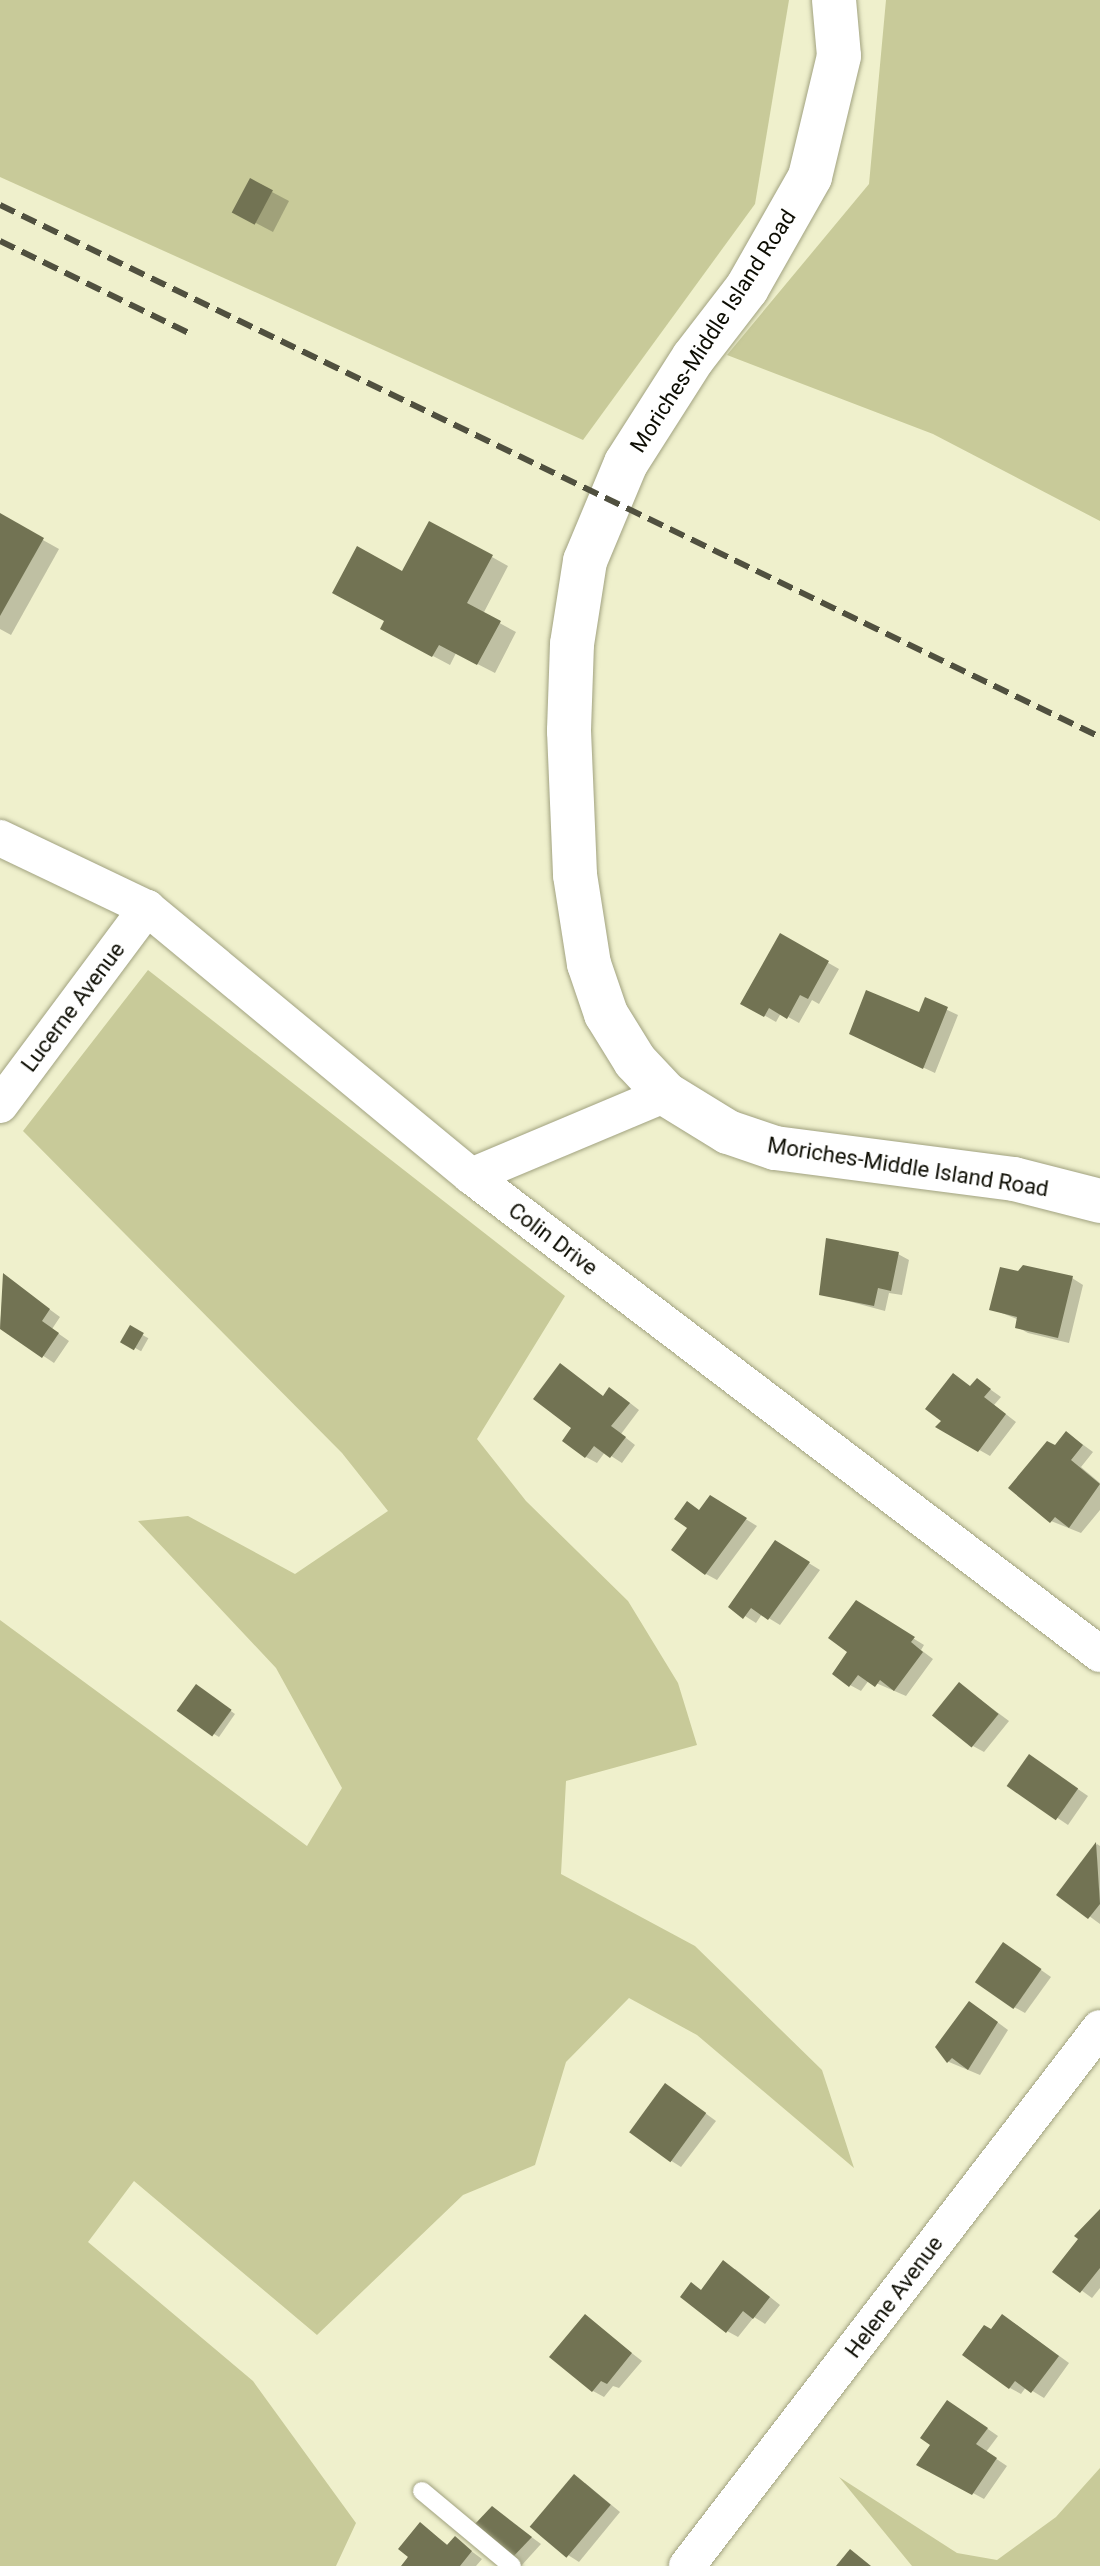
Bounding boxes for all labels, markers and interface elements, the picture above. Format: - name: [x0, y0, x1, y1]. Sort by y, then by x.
- street label: Moriches-Middle Island Road: [625, 205, 801, 457]
- street label: Lucerne Avenue: [16, 937, 130, 1077]
- street label: Moriches-Middle Island Road: [766, 1132, 1050, 1202]
- street label: Colin Drive: [503, 1197, 603, 1281]
- street label: Helene Avenue: [840, 2231, 948, 2363]

